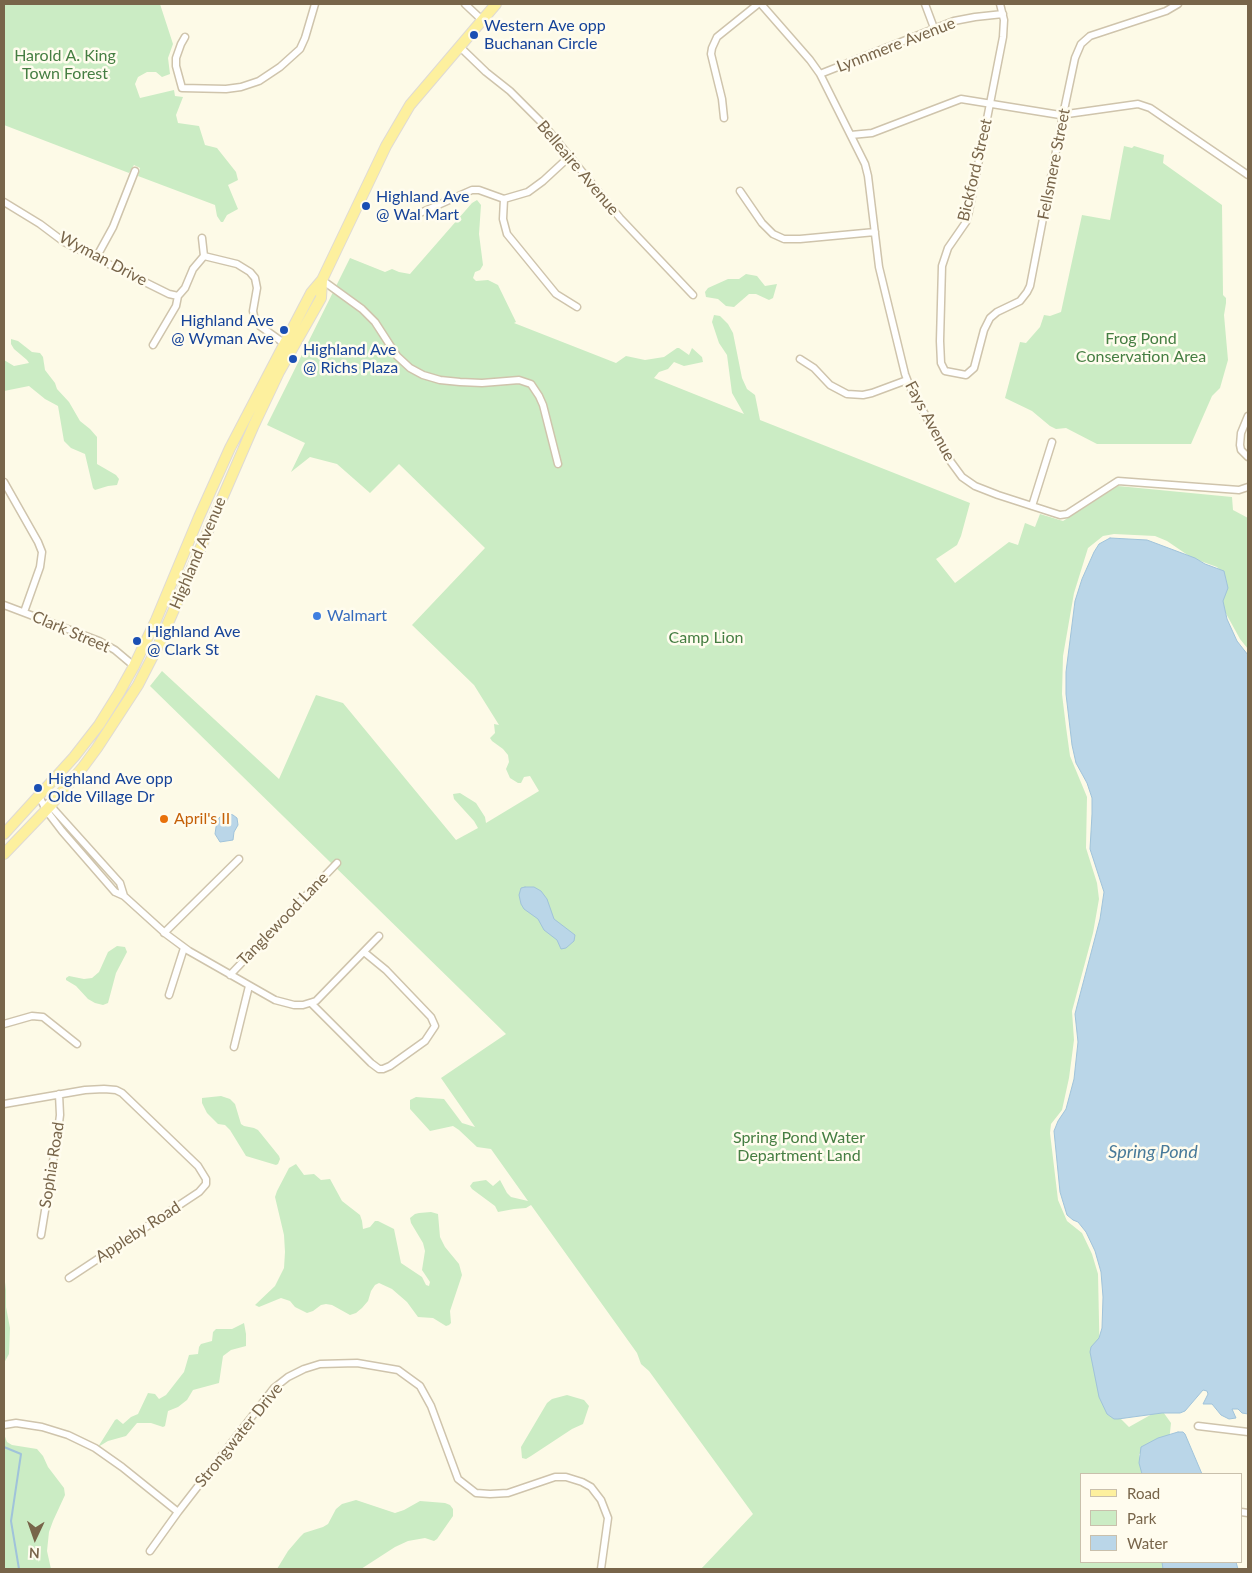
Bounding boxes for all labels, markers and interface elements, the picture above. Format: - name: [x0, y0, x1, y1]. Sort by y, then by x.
- street label: Lynnmere Avenue: [834, 14, 958, 76]
- place label: Western Ave opp Buchanan Circle: [484, 16, 606, 54]
- marker: Western Ave opp Buchanan Circle: [468, 29, 480, 41]
- park label: Harold A. King Town Forest: [14, 46, 116, 84]
- street label: Fellsmere Street: [1034, 107, 1074, 221]
- street label: Belleaire Avenue: [533, 117, 623, 219]
- street label: Bickford Street: [954, 117, 996, 223]
- place label: Highland Ave @ Wal Mart: [376, 187, 470, 225]
- marker: Highland Ave @ Wal Mart: [360, 200, 372, 212]
- street label: Wyman Drive: [56, 228, 150, 290]
- place label: Highland Ave @ Wyman Ave: [171, 311, 274, 349]
- marker: Highland Ave @ Wyman Ave: [278, 324, 290, 336]
- park label: Frog Pond Conservation Area: [1076, 329, 1206, 367]
- place label: Highland Ave @ Richs Plaza: [303, 340, 398, 378]
- marker: Highland Ave @ Richs Plaza: [287, 353, 299, 365]
- street label: Fays Avenue: [901, 378, 959, 464]
- street label: Highland Avenue: [166, 494, 230, 612]
- place label: Walmart: [327, 606, 387, 626]
- street label: Clark Street: [29, 607, 113, 657]
- marker: Walmart: [311, 610, 323, 622]
- place label: Highland Ave @ Clark St: [147, 622, 241, 660]
- park label: Camp Lion: [669, 628, 743, 648]
- marker: Highland Ave @ Clark St: [131, 635, 143, 647]
- place label: Highland Ave opp Olde Village Dr: [48, 769, 173, 807]
- marker: Highland Ave opp Olde Village Dr: [32, 782, 44, 794]
- place label: April's II: [174, 809, 230, 829]
- marker: April's II: [158, 813, 170, 825]
- street label: Tanglewood Lane: [234, 868, 332, 970]
- street label: Sophia Road: [36, 1121, 68, 1209]
- park label: Spring Pond Water Department Land: [733, 1128, 865, 1166]
- water label: Spring Pond: [1108, 1141, 1198, 1163]
- street label: Appleby Road: [92, 1197, 184, 1267]
- street label: Strongwater Drive: [191, 1379, 287, 1491]
- legend: [1080, 1473, 1242, 1563]
- text: Road: [1127, 1484, 1160, 1502]
- text: Park: [1127, 1509, 1156, 1527]
- north arrow: [10, 1513, 60, 1563]
- text: Water: [1127, 1534, 1168, 1552]
- text: N: [28, 1545, 40, 1562]

